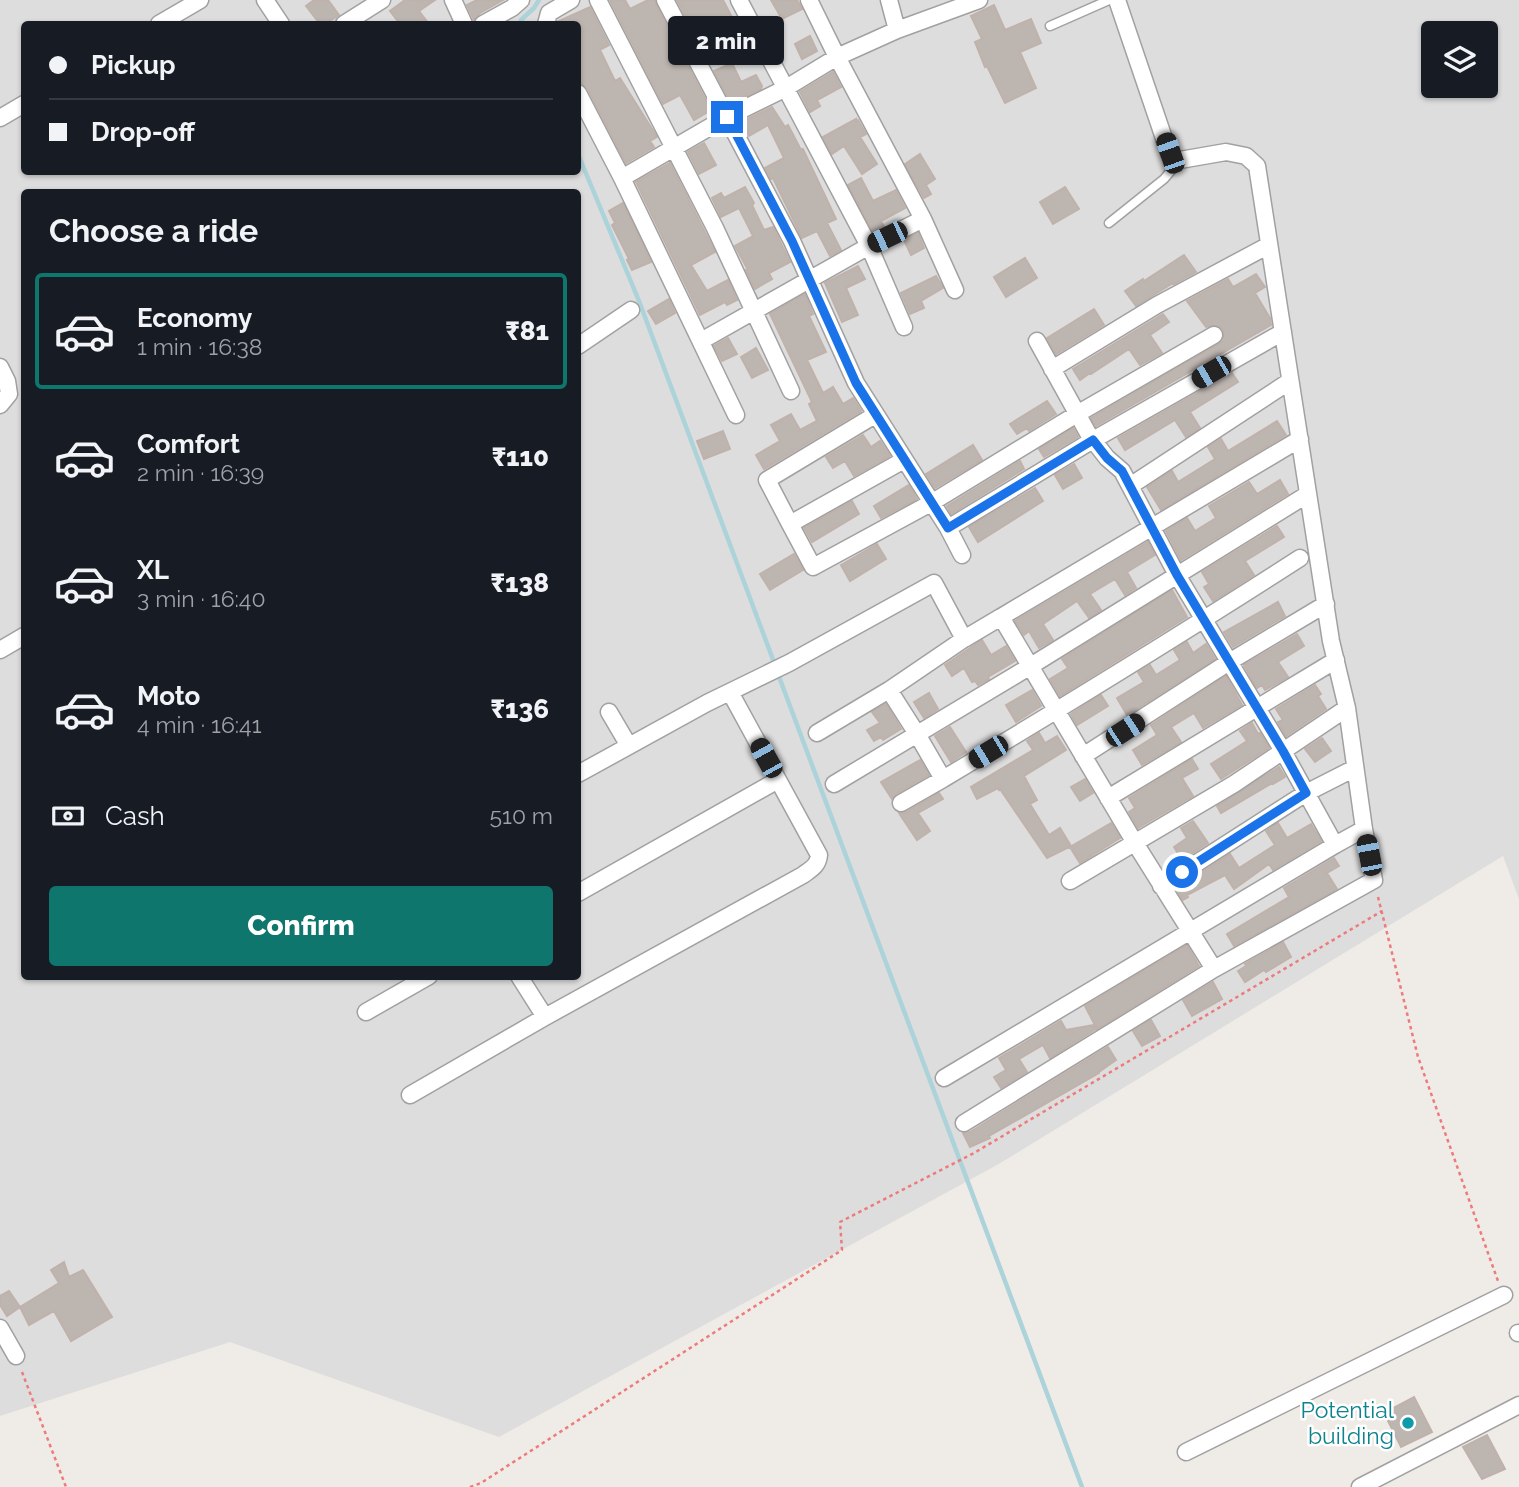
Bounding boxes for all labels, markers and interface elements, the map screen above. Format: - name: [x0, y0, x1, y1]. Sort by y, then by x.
- callout: 2 min: [669, 16, 785, 64]
- map controls: [1421, 21, 1498, 98]
- button: layers: [1421, 21, 1498, 98]
- text: 2 min: [696, 27, 756, 54]
- text: Pickup: [91, 50, 176, 80]
- route end: [711, 101, 743, 133]
- text: Drop-off: [91, 117, 195, 147]
- car: [1154, 130, 1187, 176]
- text: Choose a ride: [49, 212, 258, 249]
- car: [864, 218, 911, 256]
- icon: car: [53, 300, 116, 363]
- text: Economy: [137, 303, 252, 333]
- text: ₹81: [505, 316, 549, 346]
- text: 1 min · 16:38: [137, 333, 262, 360]
- car: [1188, 352, 1235, 392]
- icon: car: [53, 426, 116, 489]
- text: Comfort: [137, 429, 240, 459]
- text: ₹110: [492, 442, 549, 472]
- text: 2 min · 16:39: [137, 459, 264, 486]
- icon: car: [53, 552, 116, 615]
- text: XL: [137, 555, 169, 585]
- text: ₹138: [491, 568, 549, 598]
- text: 3 min · 16:40: [137, 585, 265, 612]
- icon: car: [53, 678, 116, 741]
- text: Moto: [137, 681, 200, 711]
- text: ₹136: [490, 694, 549, 724]
- car: [1102, 710, 1149, 750]
- text: 4 min · 16:41: [137, 711, 262, 738]
- car: [965, 732, 1012, 772]
- car: [747, 735, 786, 781]
- icon: cash: [49, 797, 87, 835]
- text: Cash: [105, 801, 165, 831]
- text: 510 m: [490, 802, 553, 829]
- car: [1355, 832, 1384, 878]
- route start: [1166, 856, 1198, 888]
- button: Confirm: [49, 886, 553, 966]
- place label: Potential building: [1301, 1396, 1395, 1449]
- marker: Potential building: [1400, 1415, 1416, 1431]

